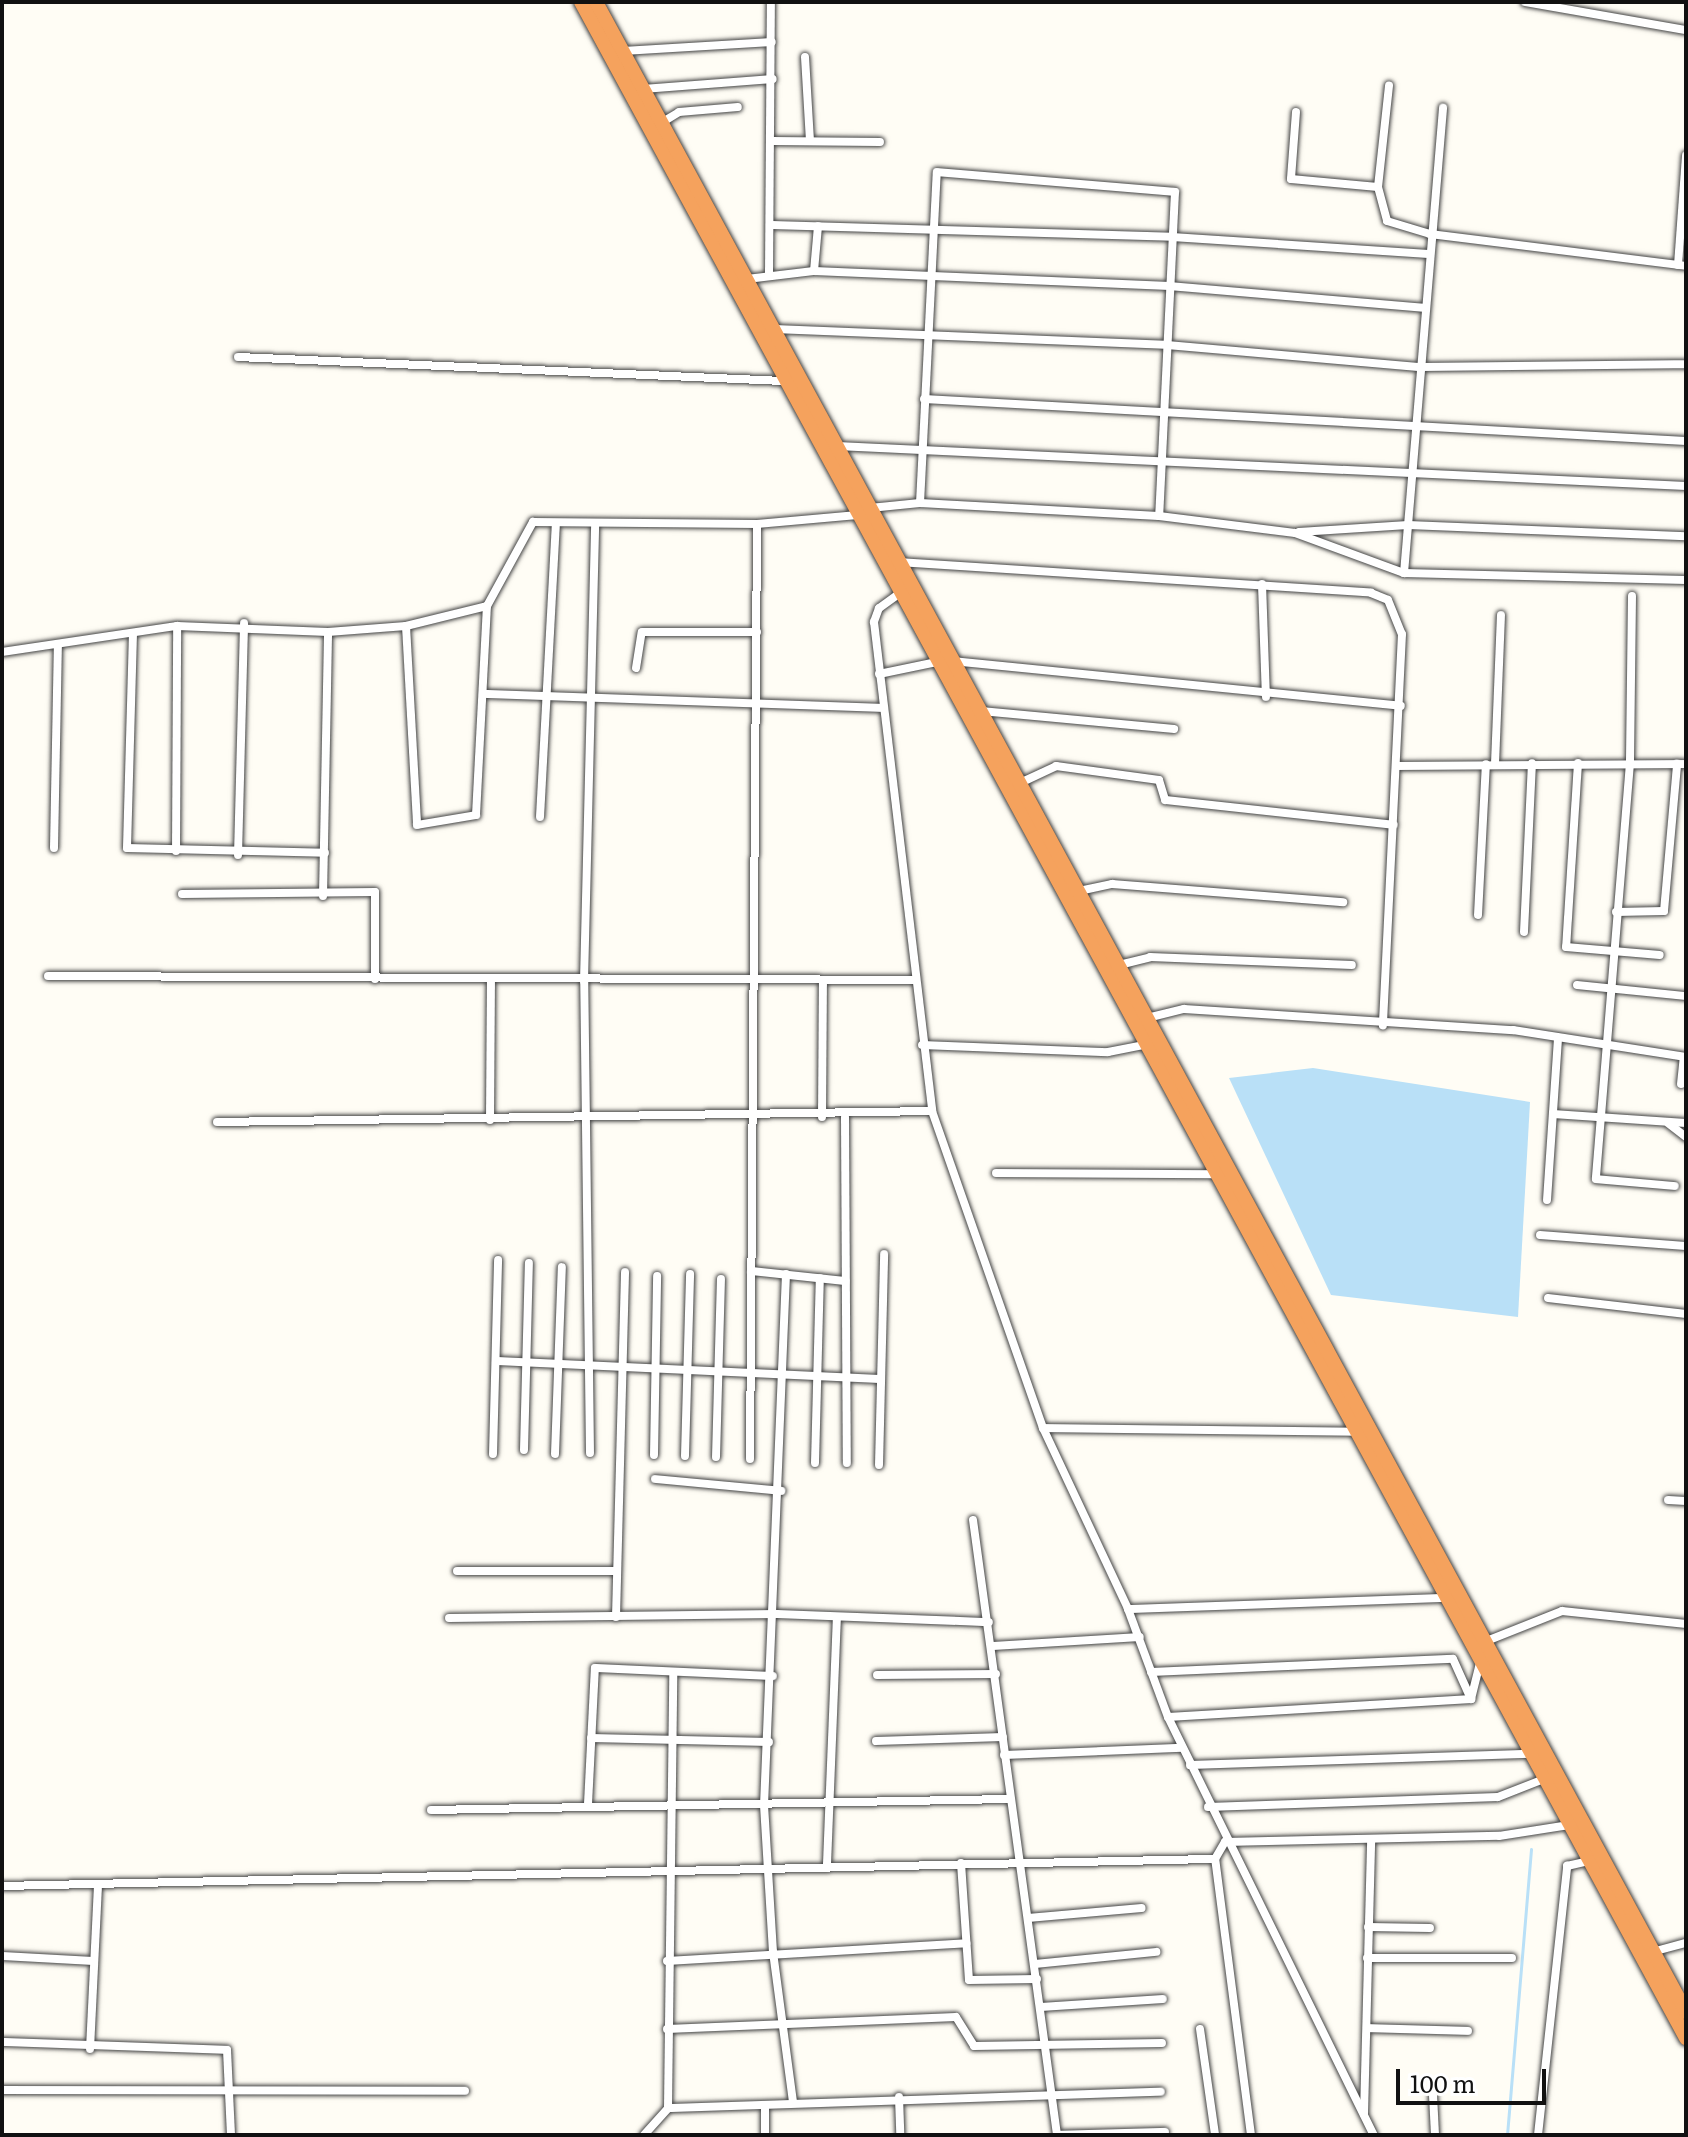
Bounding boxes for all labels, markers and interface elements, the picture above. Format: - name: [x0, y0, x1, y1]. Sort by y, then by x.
- scale bar: [1400, 2053, 1550, 2103]
- text: 100 m: [1410, 2065, 1476, 2100]

